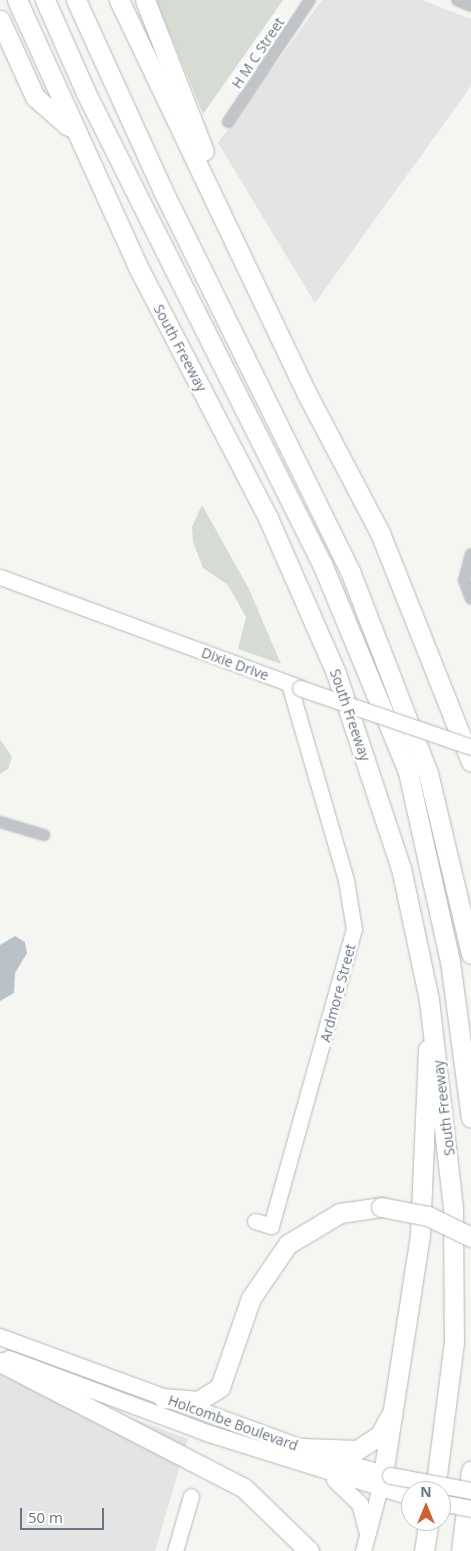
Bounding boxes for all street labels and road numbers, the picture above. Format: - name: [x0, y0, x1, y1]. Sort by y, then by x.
- street label: H M C Street: [228, 14, 288, 92]
- street label: South Freeway: [150, 302, 210, 394]
- street label: Dixie Drive: [199, 644, 271, 684]
- street label: South Freeway: [326, 667, 374, 763]
- street label: Ardmore Street: [317, 942, 359, 1044]
- street label: South Freeway: [430, 1059, 458, 1157]
- street label: Holcombe Boulevard: [166, 1392, 300, 1454]

